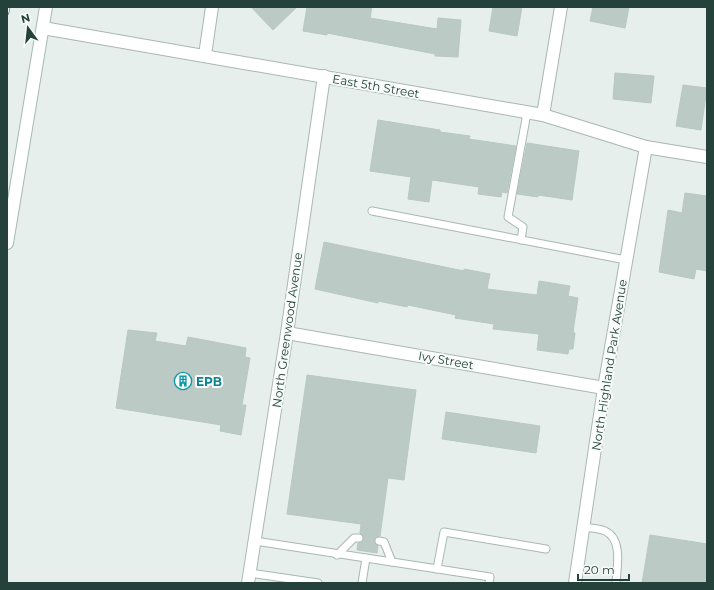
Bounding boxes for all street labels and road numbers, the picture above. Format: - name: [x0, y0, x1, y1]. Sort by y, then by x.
- street label: East 5th Street: [331, 71, 421, 101]
- street label: North Greenwood Avenue: [269, 251, 305, 409]
- street label: North Highland Park Avenue: [588, 278, 630, 452]
- street label: Ivy Street: [417, 348, 475, 372]

